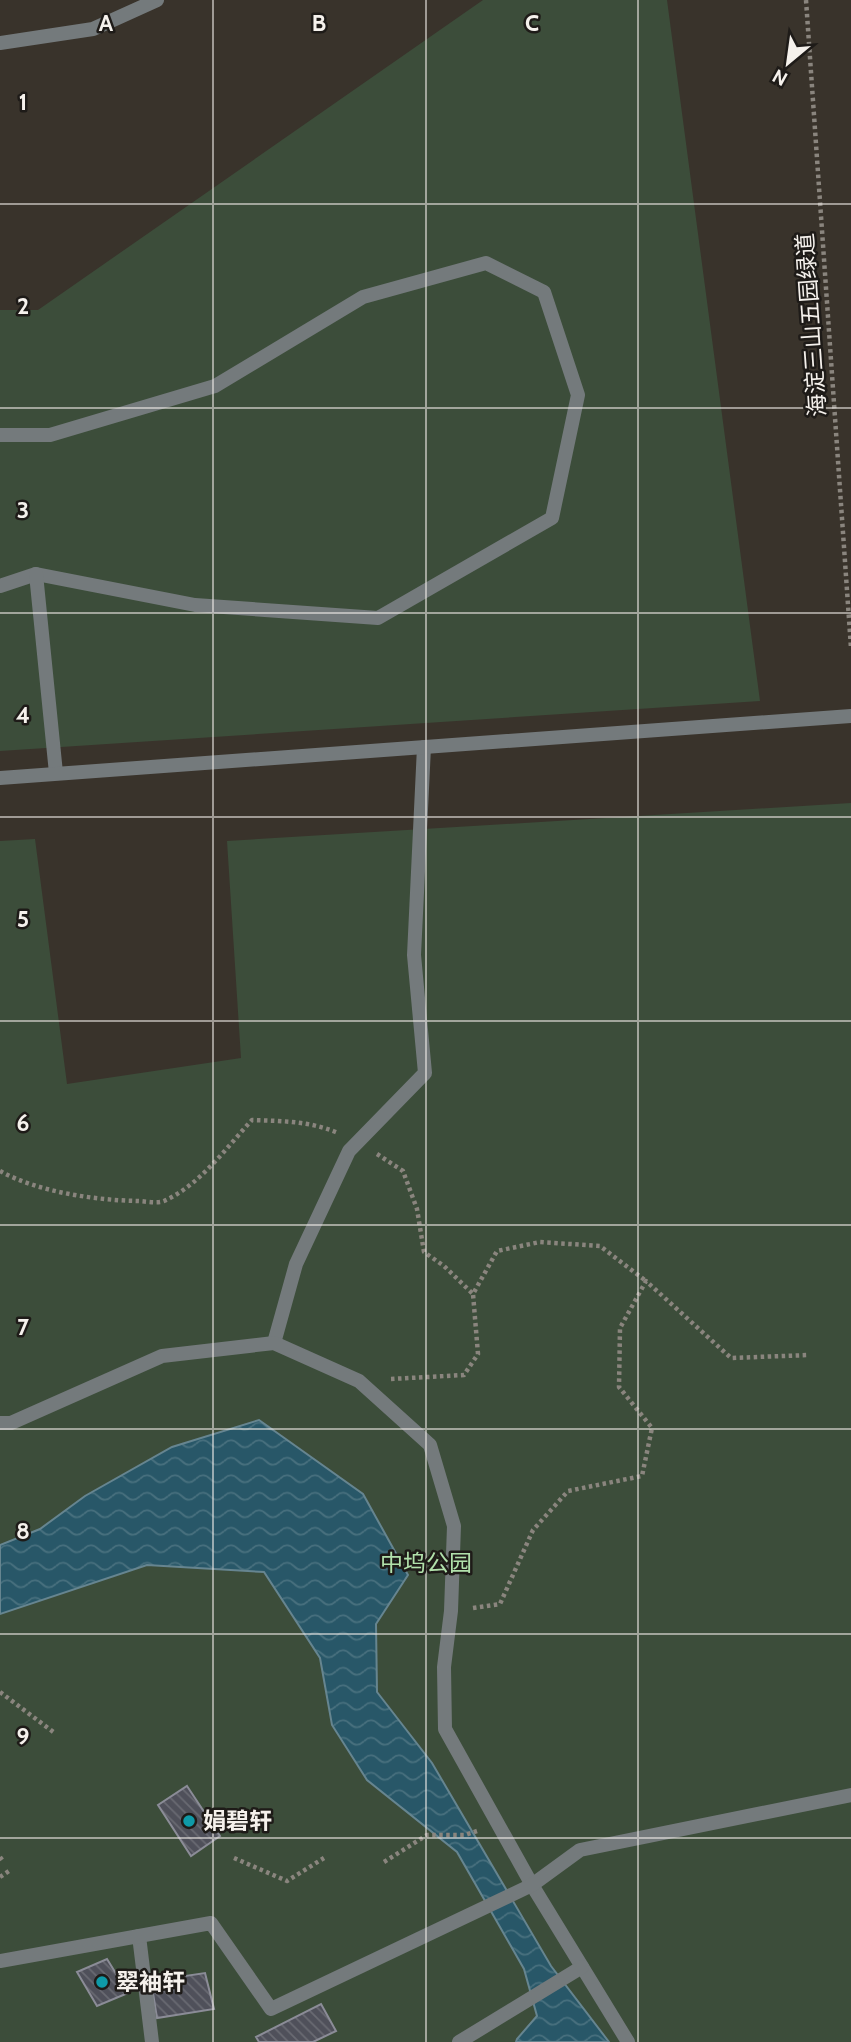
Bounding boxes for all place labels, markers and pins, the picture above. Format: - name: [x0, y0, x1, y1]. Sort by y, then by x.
- place label: 娟碧轩: [203, 1807, 272, 1835]
- marker: 娟碧轩: [181, 1813, 197, 1829]
- place label: 翠袖轩: [116, 1968, 185, 1996]
- marker: 翠袖轩: [94, 1974, 110, 1990]

